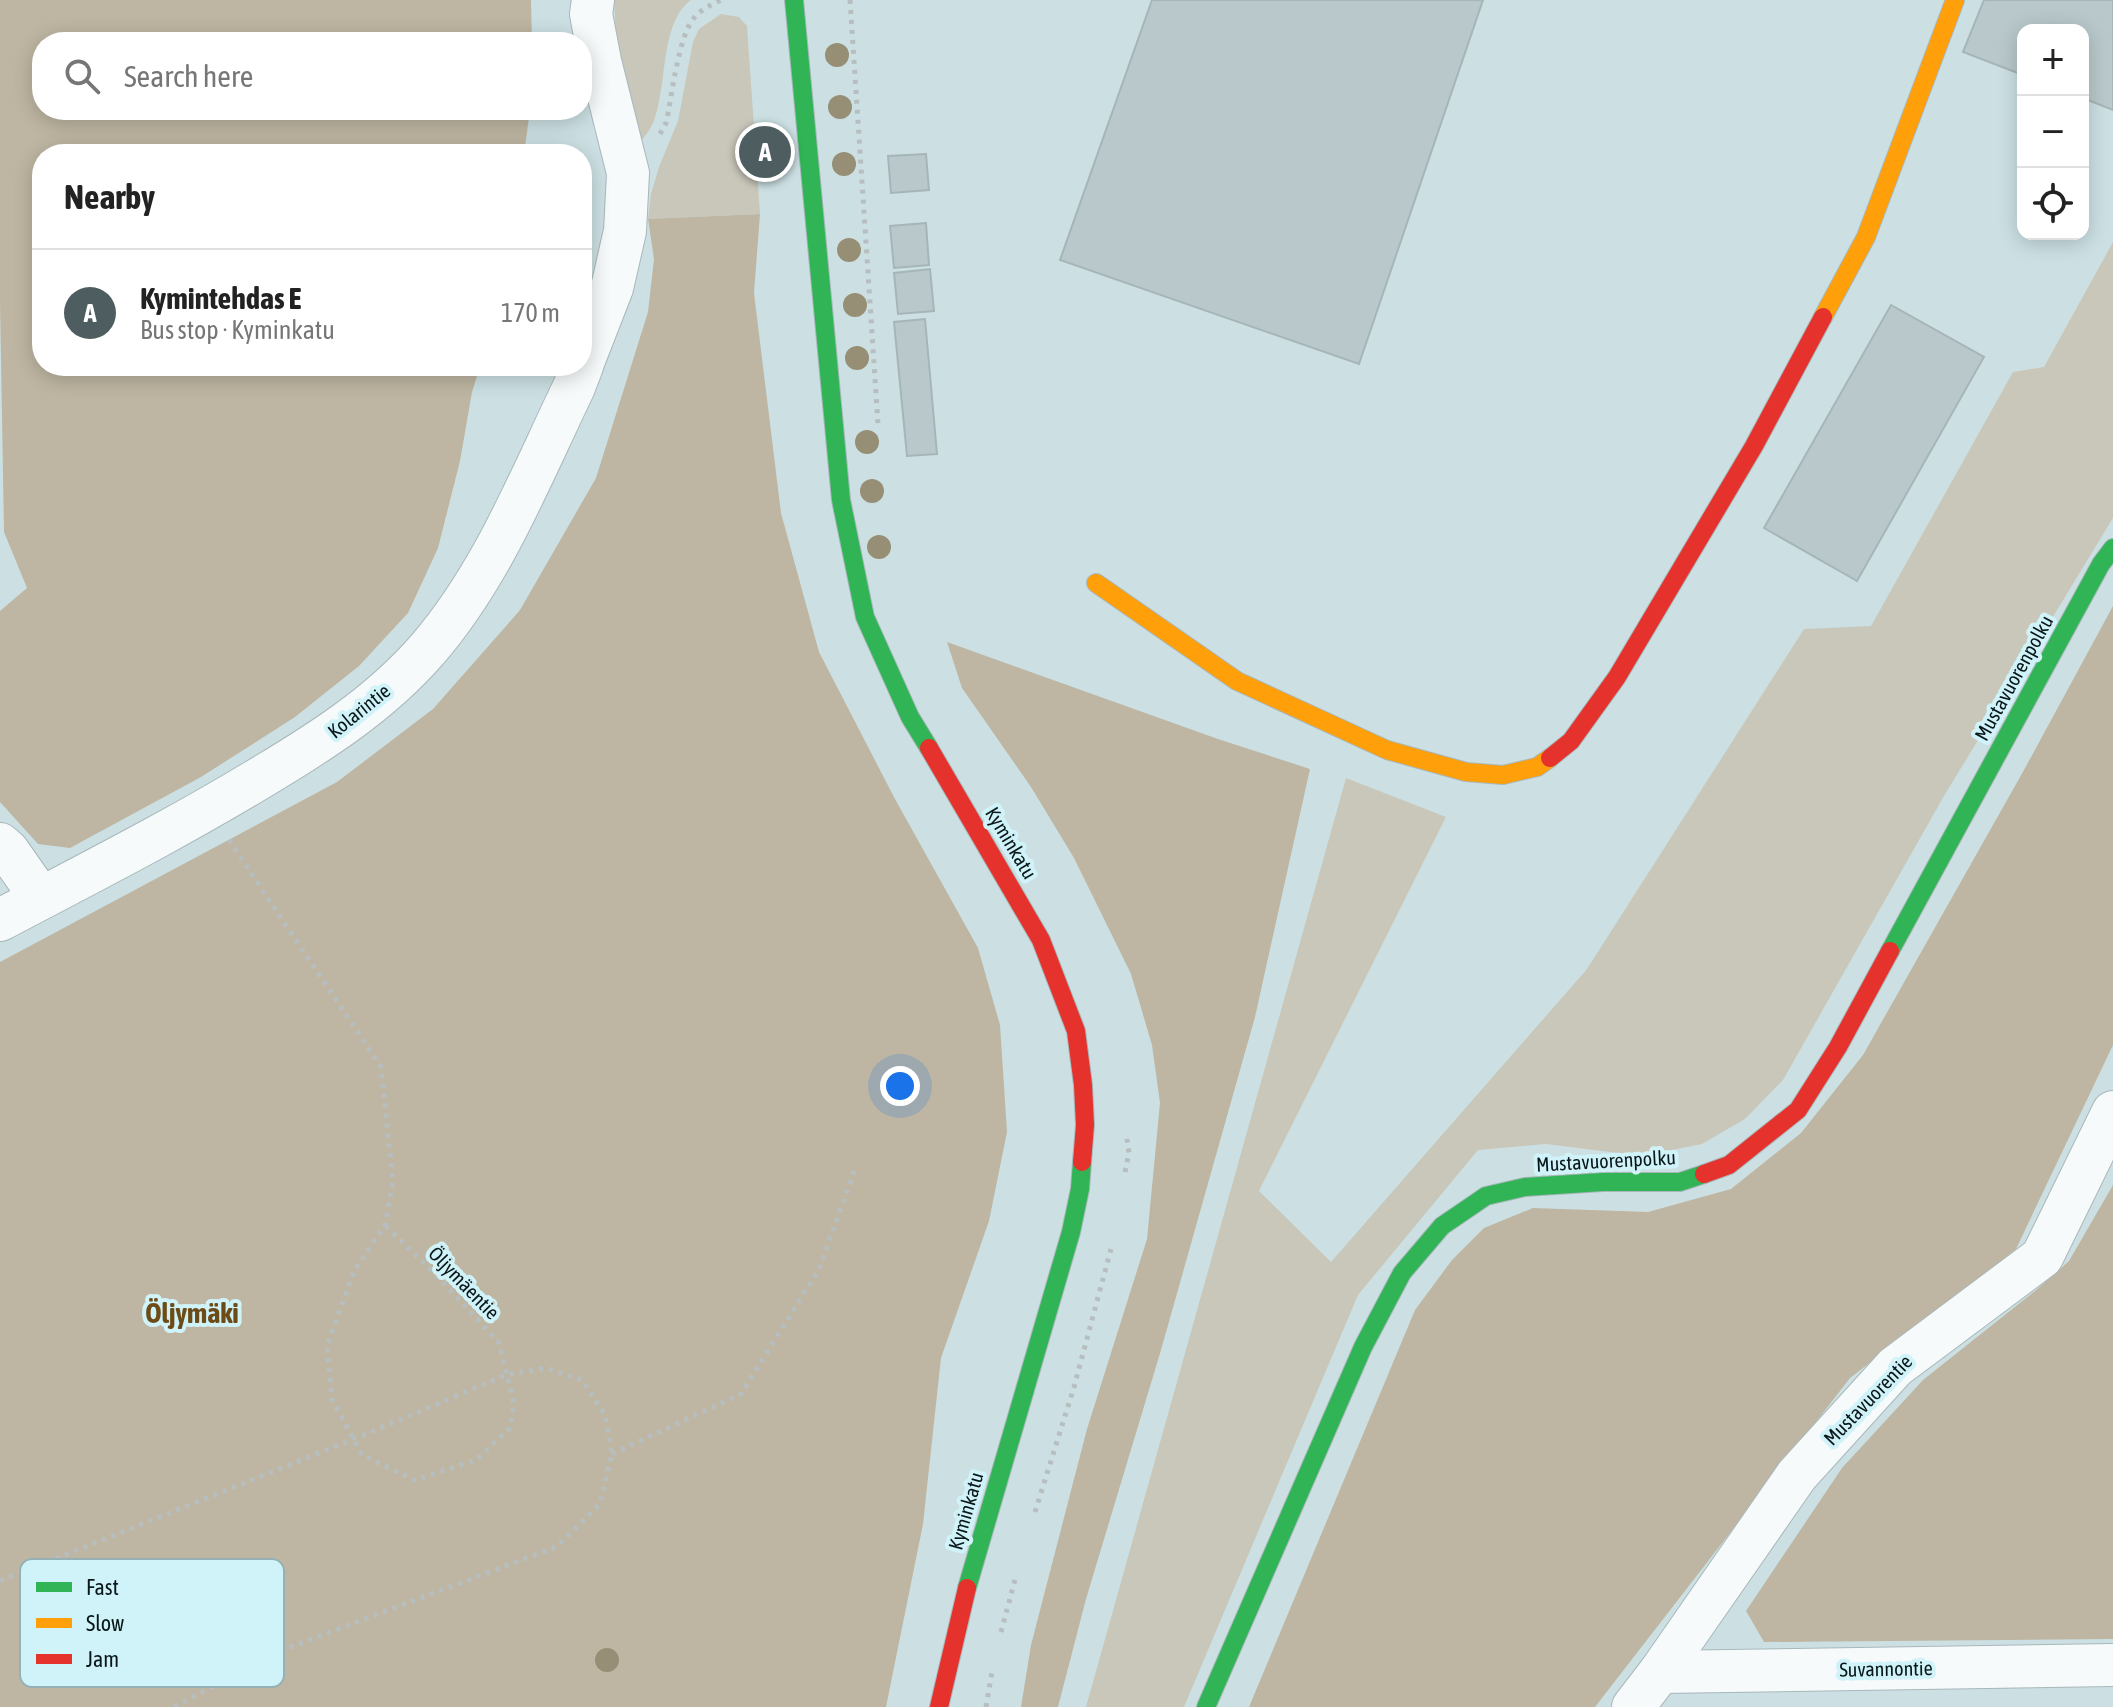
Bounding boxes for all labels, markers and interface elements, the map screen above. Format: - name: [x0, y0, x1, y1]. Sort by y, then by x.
- map controls: [2017, 24, 2089, 240]
- button: +: [2017, 24, 2089, 96]
- search box: [32, 32, 592, 120]
- icon: search: [60, 54, 104, 98]
- text: Search here: [124, 59, 253, 93]
- button: −: [2017, 96, 2089, 168]
- pin: A: [739, 122, 791, 182]
- button: locate: [2017, 168, 2089, 240]
- text: Nearby: [64, 177, 155, 216]
- text: Kymintehdas E: [140, 281, 301, 315]
- text: A: [84, 298, 96, 328]
- text: 170 m: [501, 298, 560, 328]
- text: Bus stop · Kyminkatu: [140, 315, 335, 345]
- street label: Mustavuorenpolku: [1970, 611, 2058, 744]
- street label: Kolarintie: [323, 679, 394, 743]
- street label: Kyminkatu: [981, 803, 1042, 883]
- your location: [880, 1066, 920, 1106]
- street label: Mustavuorenpolku: [1536, 1145, 1676, 1176]
- street label: Öljymäentie: [424, 1242, 504, 1324]
- district label: Öljymäki: [145, 1297, 239, 1329]
- street label: Mustavuorentie: [1819, 1350, 1916, 1450]
- street label: Kyminkatu: [943, 1469, 988, 1552]
- legend: [20, 1559, 284, 1687]
- text: Fast: [86, 1574, 119, 1600]
- text: Slow: [86, 1610, 124, 1636]
- text: Jam: [86, 1646, 119, 1672]
- street label: Suvannontie: [1839, 1656, 1933, 1681]

